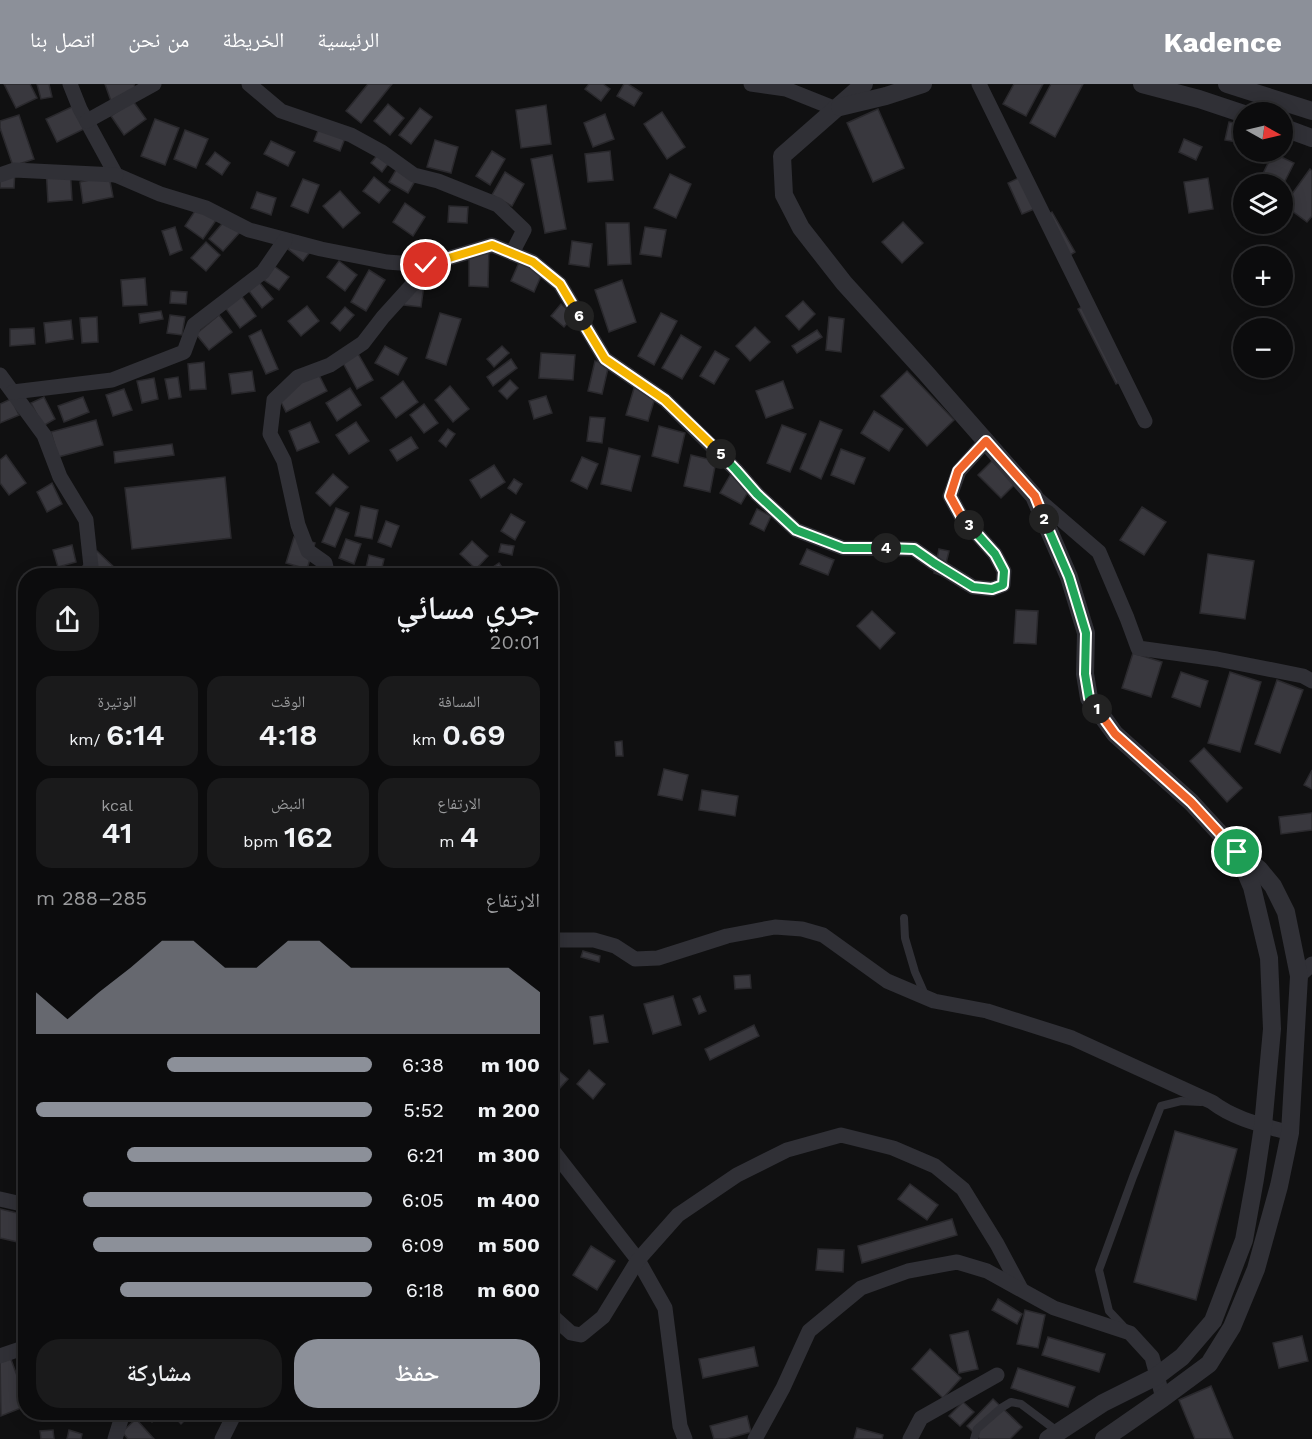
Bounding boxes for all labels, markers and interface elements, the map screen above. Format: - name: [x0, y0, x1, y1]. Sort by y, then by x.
- text: Kadence: [1163, 26, 1282, 59]
- text: اتصل بنا: [30, 27, 95, 52]
- text: من نحن: [128, 27, 189, 52]
- text: الخريطة: [222, 27, 284, 52]
- text: الرئيسية: [317, 27, 380, 52]
- north arrow: [1233, 102, 1293, 162]
- map controls: [1233, 102, 1293, 378]
- button: layers: [1233, 174, 1293, 234]
- pin: [400, 239, 451, 290]
- button: +: [1233, 246, 1293, 306]
- icon: check: [409, 248, 442, 281]
- pin: 6: [564, 301, 594, 331]
- text: 6: [574, 306, 584, 325]
- button: −: [1233, 318, 1293, 378]
- pin: 5: [706, 439, 736, 469]
- text: 5: [716, 444, 726, 463]
- pin: 2: [1029, 504, 1059, 534]
- text: 2: [1039, 509, 1049, 528]
- pin: 3: [954, 510, 984, 540]
- text: 3: [964, 515, 974, 534]
- pin: 4: [871, 533, 901, 563]
- text: 4: [881, 538, 891, 557]
- button: share: [36, 588, 99, 651]
- text: جري مسائي: [396, 588, 540, 627]
- text: 20:01: [490, 630, 540, 654]
- text: الوتيرة: [98, 692, 136, 711]
- text: الوقت: [271, 692, 305, 711]
- text: المسافة: [438, 692, 480, 711]
- pin: 1: [1082, 694, 1112, 724]
- text: 1: [1094, 699, 1100, 718]
- text: 6:14: [106, 717, 165, 752]
- text: 4:18: [258, 717, 318, 752]
- text: 0.69: [442, 717, 506, 752]
- text: /km: [69, 730, 106, 749]
- text: km: [412, 730, 442, 749]
- text: النبض: [271, 794, 305, 813]
- text: الارتفاع: [437, 794, 481, 813]
- text: kcal: [101, 796, 133, 815]
- text: 41: [102, 815, 132, 850]
- text: 162: [284, 819, 333, 854]
- text: 4: [460, 819, 479, 854]
- pin: [1211, 826, 1262, 877]
- text: bpm: [243, 832, 284, 851]
- text: m: [439, 832, 460, 851]
- icon: arrive: [1220, 835, 1253, 868]
- text: 285–288 m: [36, 886, 147, 910]
- text: الارتفاع: [485, 888, 540, 912]
- text: 6:38: [402, 1053, 444, 1077]
- text: 100 m: [481, 1053, 540, 1077]
- text: 5:52: [403, 1098, 444, 1122]
- text: 200 m: [478, 1098, 540, 1122]
- text: 6:21: [406, 1143, 444, 1167]
- text: 300 m: [478, 1143, 540, 1167]
- text: 6:05: [402, 1188, 444, 1212]
- text: 400 m: [477, 1188, 540, 1212]
- text: 6:09: [401, 1233, 444, 1257]
- text: 500 m: [478, 1233, 540, 1257]
- text: 6:18: [406, 1278, 444, 1302]
- text: 600 m: [477, 1278, 540, 1302]
- button: مشاركة: [36, 1339, 282, 1408]
- button: حفظ: [294, 1339, 540, 1408]

